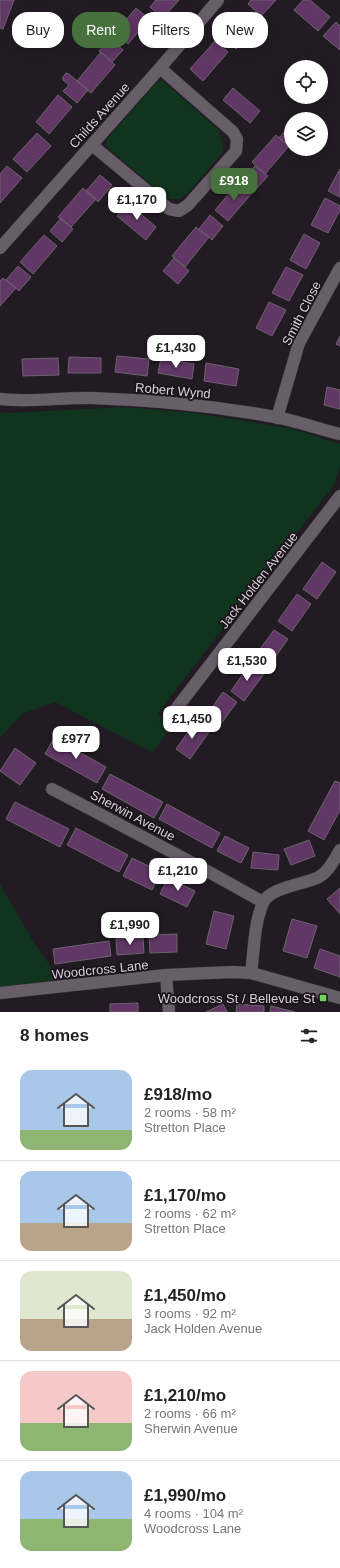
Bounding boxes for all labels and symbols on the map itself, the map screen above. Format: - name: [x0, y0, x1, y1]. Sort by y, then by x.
- street label: Childs Avenue: [66, 80, 133, 151]
- pin: £918: [210, 168, 258, 202]
- pin: £1,170: [104, 187, 170, 221]
- street label: Smith Close: [279, 279, 324, 348]
- pin: £1,430: [143, 335, 209, 369]
- street label: Robert Wynd: [135, 380, 211, 401]
- street label: Jack Holden Avenue: [216, 529, 301, 632]
- pin: £1,530: [214, 648, 280, 682]
- pin: £1,450: [159, 706, 225, 740]
- pin: £977: [52, 726, 100, 760]
- street label: Sherwin Avenue: [88, 787, 178, 844]
- pin: £1,210: [145, 858, 211, 892]
- pin: £1,990: [97, 912, 163, 946]
- street label: Woodcross Lane: [51, 957, 149, 982]
- place label: Woodcross St / Bellevue St: [158, 991, 315, 1006]
- marker: Woodcross St / Bellevue St: [318, 993, 328, 1003]

